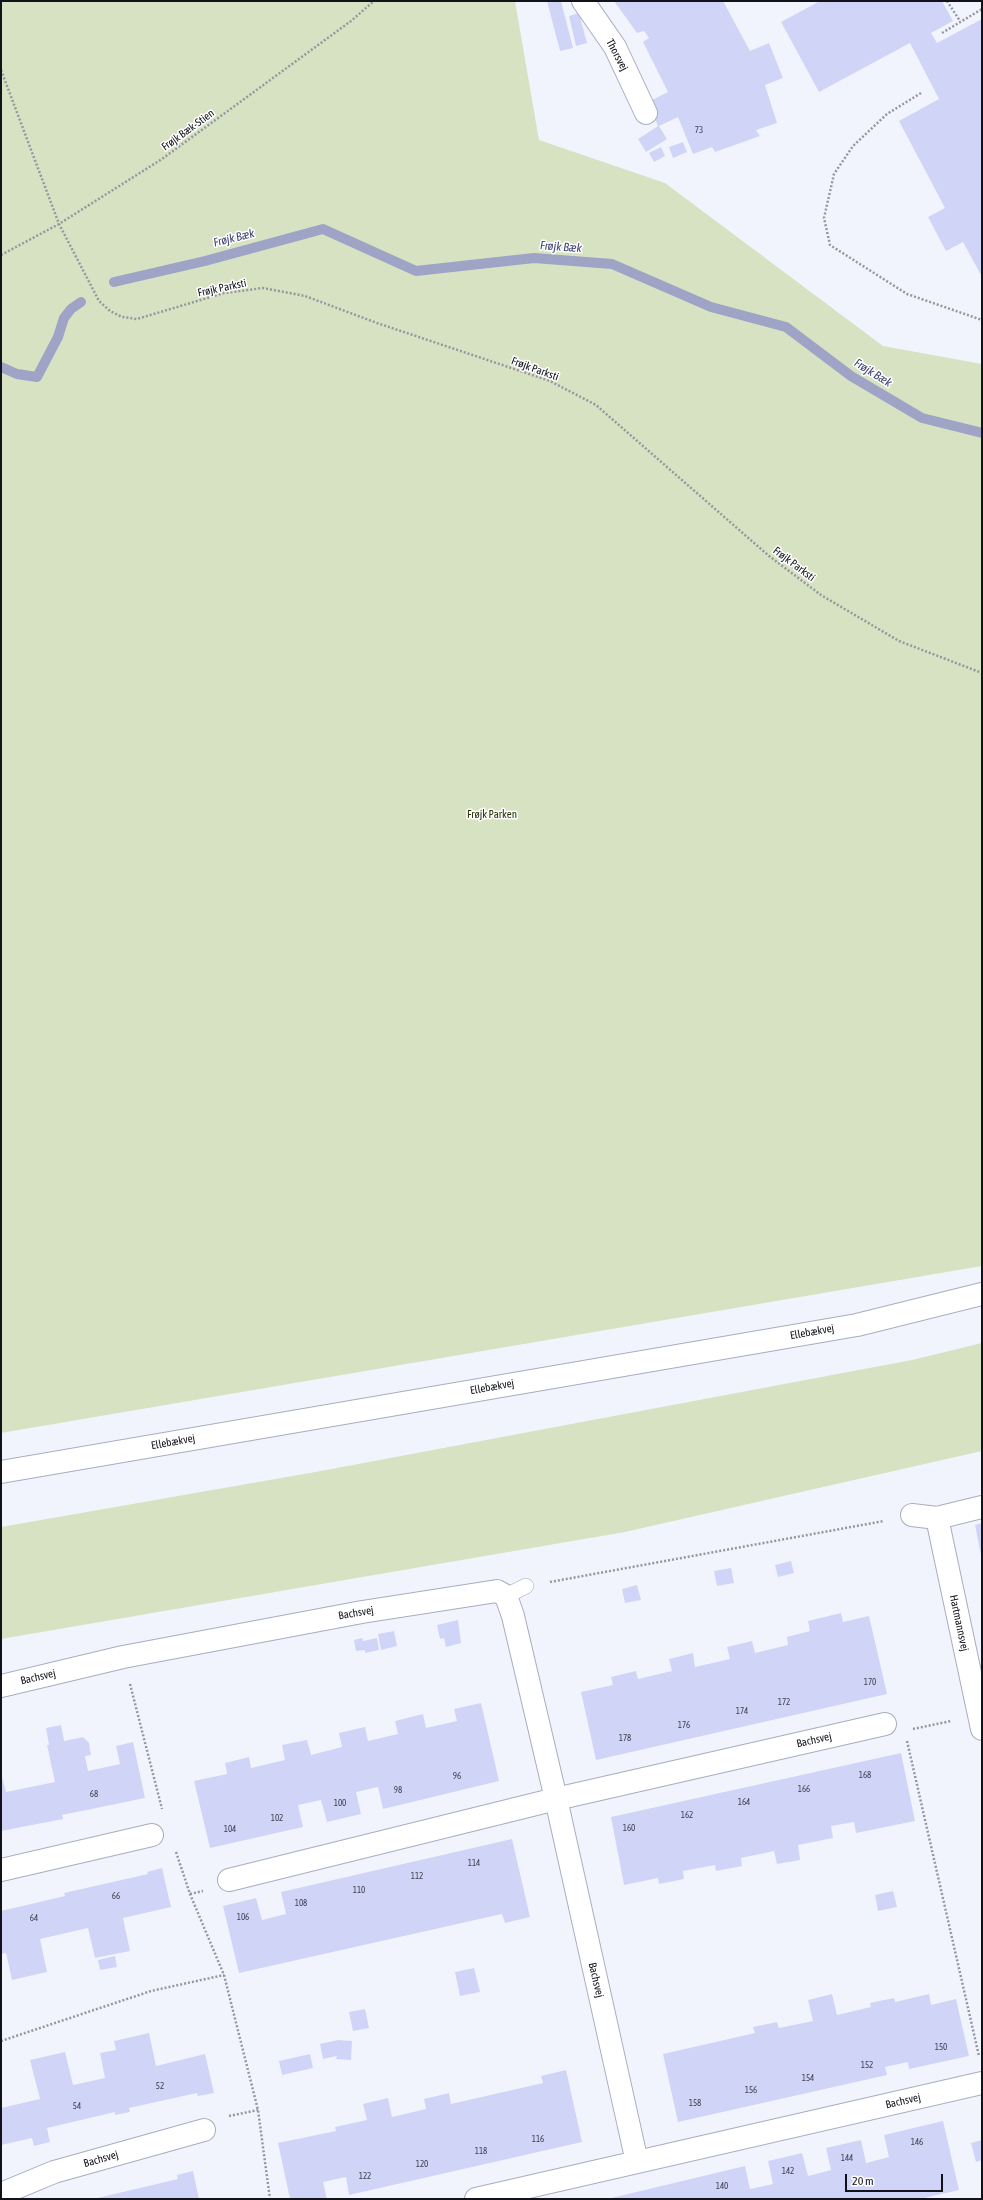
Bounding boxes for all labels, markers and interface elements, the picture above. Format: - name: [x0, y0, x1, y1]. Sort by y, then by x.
- street label: Thorsvej: [603, 37, 631, 73]
- street label: Frøjk Bæk-Stien: [159, 106, 217, 154]
- house number: 73: [695, 125, 703, 135]
- water label: Frøjk Bæk: [212, 226, 256, 250]
- water label: Frøjk Bæk: [540, 238, 582, 256]
- street label: Frøjk Parksti: [196, 276, 248, 300]
- street label: Frøjk Parksti: [510, 354, 560, 384]
- water label: Frøjk Bæk: [851, 356, 895, 390]
- street label: Frøjk Parksti: [770, 544, 818, 584]
- park label: Frøjk Parken: [467, 808, 517, 822]
- street label: Ellebækvej: [789, 1322, 835, 1342]
- street label: Ellebækvej: [469, 1377, 515, 1397]
- street label: Ellebækvej: [150, 1432, 196, 1452]
- street label: Hartmannsvej: [947, 1594, 971, 1652]
- street label: Bachsvej: [337, 1603, 375, 1623]
- street label: Bachsvej: [19, 1667, 57, 1687]
- house number: 170: [864, 1677, 876, 1687]
- house number: 172: [778, 1697, 790, 1707]
- house number: 174: [736, 1706, 748, 1716]
- house number: 176: [678, 1720, 690, 1730]
- street label: Bachsvej: [795, 1730, 833, 1750]
- house number: 178: [619, 1733, 631, 1743]
- house number: 168: [859, 1770, 871, 1780]
- house number: 96: [453, 1771, 461, 1781]
- house number: 166: [798, 1784, 810, 1794]
- house number: 98: [394, 1785, 402, 1795]
- house number: 68: [90, 1789, 98, 1799]
- house number: 164: [738, 1797, 750, 1807]
- house number: 100: [334, 1798, 346, 1808]
- house number: 162: [681, 1810, 693, 1820]
- house number: 102: [271, 1813, 283, 1823]
- house number: 160: [623, 1823, 635, 1833]
- house number: 104: [224, 1824, 236, 1834]
- house number: 114: [468, 1858, 480, 1868]
- house number: 112: [411, 1871, 423, 1881]
- house number: 110: [353, 1885, 365, 1895]
- house number: 66: [112, 1891, 120, 1901]
- house number: 108: [295, 1898, 307, 1908]
- house number: 106: [237, 1912, 249, 1922]
- house number: 64: [30, 1913, 38, 1923]
- street label: Bachsvej: [586, 1961, 606, 1999]
- house number: 150: [935, 2042, 947, 2052]
- house number: 152: [861, 2060, 873, 2070]
- house number: 154: [802, 2073, 814, 2083]
- house number: 52: [156, 2081, 164, 2091]
- house number: 156: [745, 2085, 757, 2095]
- street label: Bachsvej: [884, 2091, 922, 2111]
- house number: 158: [689, 2098, 701, 2108]
- house number: 54: [73, 2101, 81, 2111]
- house number: 116: [532, 2134, 544, 2144]
- house number: 146: [911, 2137, 923, 2147]
- house number: 118: [475, 2146, 487, 2156]
- street label: Bachsvej: [82, 2148, 120, 2170]
- house number: 144: [841, 2153, 853, 2163]
- house number: 120: [416, 2159, 428, 2169]
- house number: 142: [782, 2166, 794, 2176]
- scale bar: [847, 2166, 945, 2192]
- house number: 122: [359, 2171, 371, 2181]
- text: 20 m: [852, 2174, 874, 2188]
- house number: 140: [716, 2181, 728, 2191]

